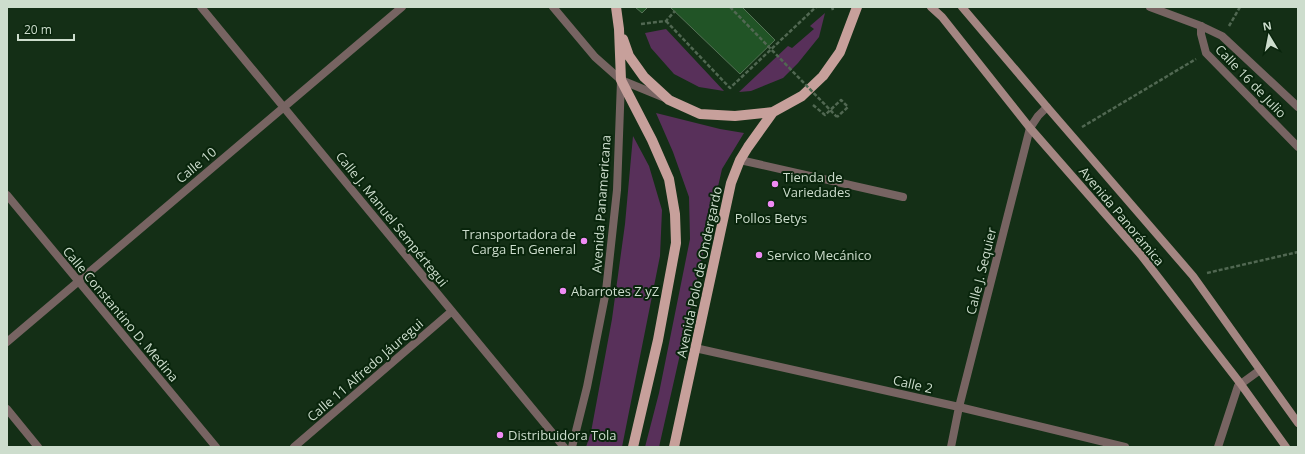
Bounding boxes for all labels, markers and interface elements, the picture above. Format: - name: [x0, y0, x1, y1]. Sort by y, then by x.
- scale bar: [18, 16, 74, 42]
- north arrow: [1249, 16, 1289, 56]
- text: N: [1261, 17, 1273, 34]
- text: 20 m: [24, 21, 52, 38]
- street label: Calle 16 de Julio: [1211, 40, 1291, 122]
- street label: Avenida Panamericana: [587, 134, 615, 274]
- street label: Calle 10: [172, 143, 220, 187]
- street label: Calle J. Manuel Sempértegui: [332, 148, 452, 290]
- street label: Avenida Panorámica: [1075, 163, 1169, 269]
- place label: Tienda de Variedades: [783, 168, 851, 201]
- marker: Tienda de Variedades: [770, 179, 780, 189]
- street label: Avenida Polo de Ondergardo: [672, 185, 726, 359]
- marker: Pollos Betys: [766, 199, 776, 209]
- place label: Pollos Betys: [735, 209, 807, 227]
- place label: Transportadora de Carga En General: [462, 225, 576, 258]
- street label: Calle J. Sequier: [961, 225, 1001, 316]
- marker: Transportadora de Carga En General: [579, 236, 589, 246]
- street label: Calle Constantino D. Medina: [59, 243, 183, 385]
- place label: Servico Mecánico: [767, 246, 872, 264]
- marker: Servico Mecánico: [754, 250, 764, 260]
- place label: Abarrotes Z yZ: [571, 282, 659, 300]
- marker: Abarrotes Z yZ: [558, 286, 568, 296]
- street label: Calle 11 Alfredo Jáuregui: [303, 315, 427, 425]
- street label: Calle 2: [891, 371, 935, 397]
- place label: Distribuidora Tola: [508, 426, 617, 444]
- marker: Distribuidora Tola: [495, 430, 505, 440]

